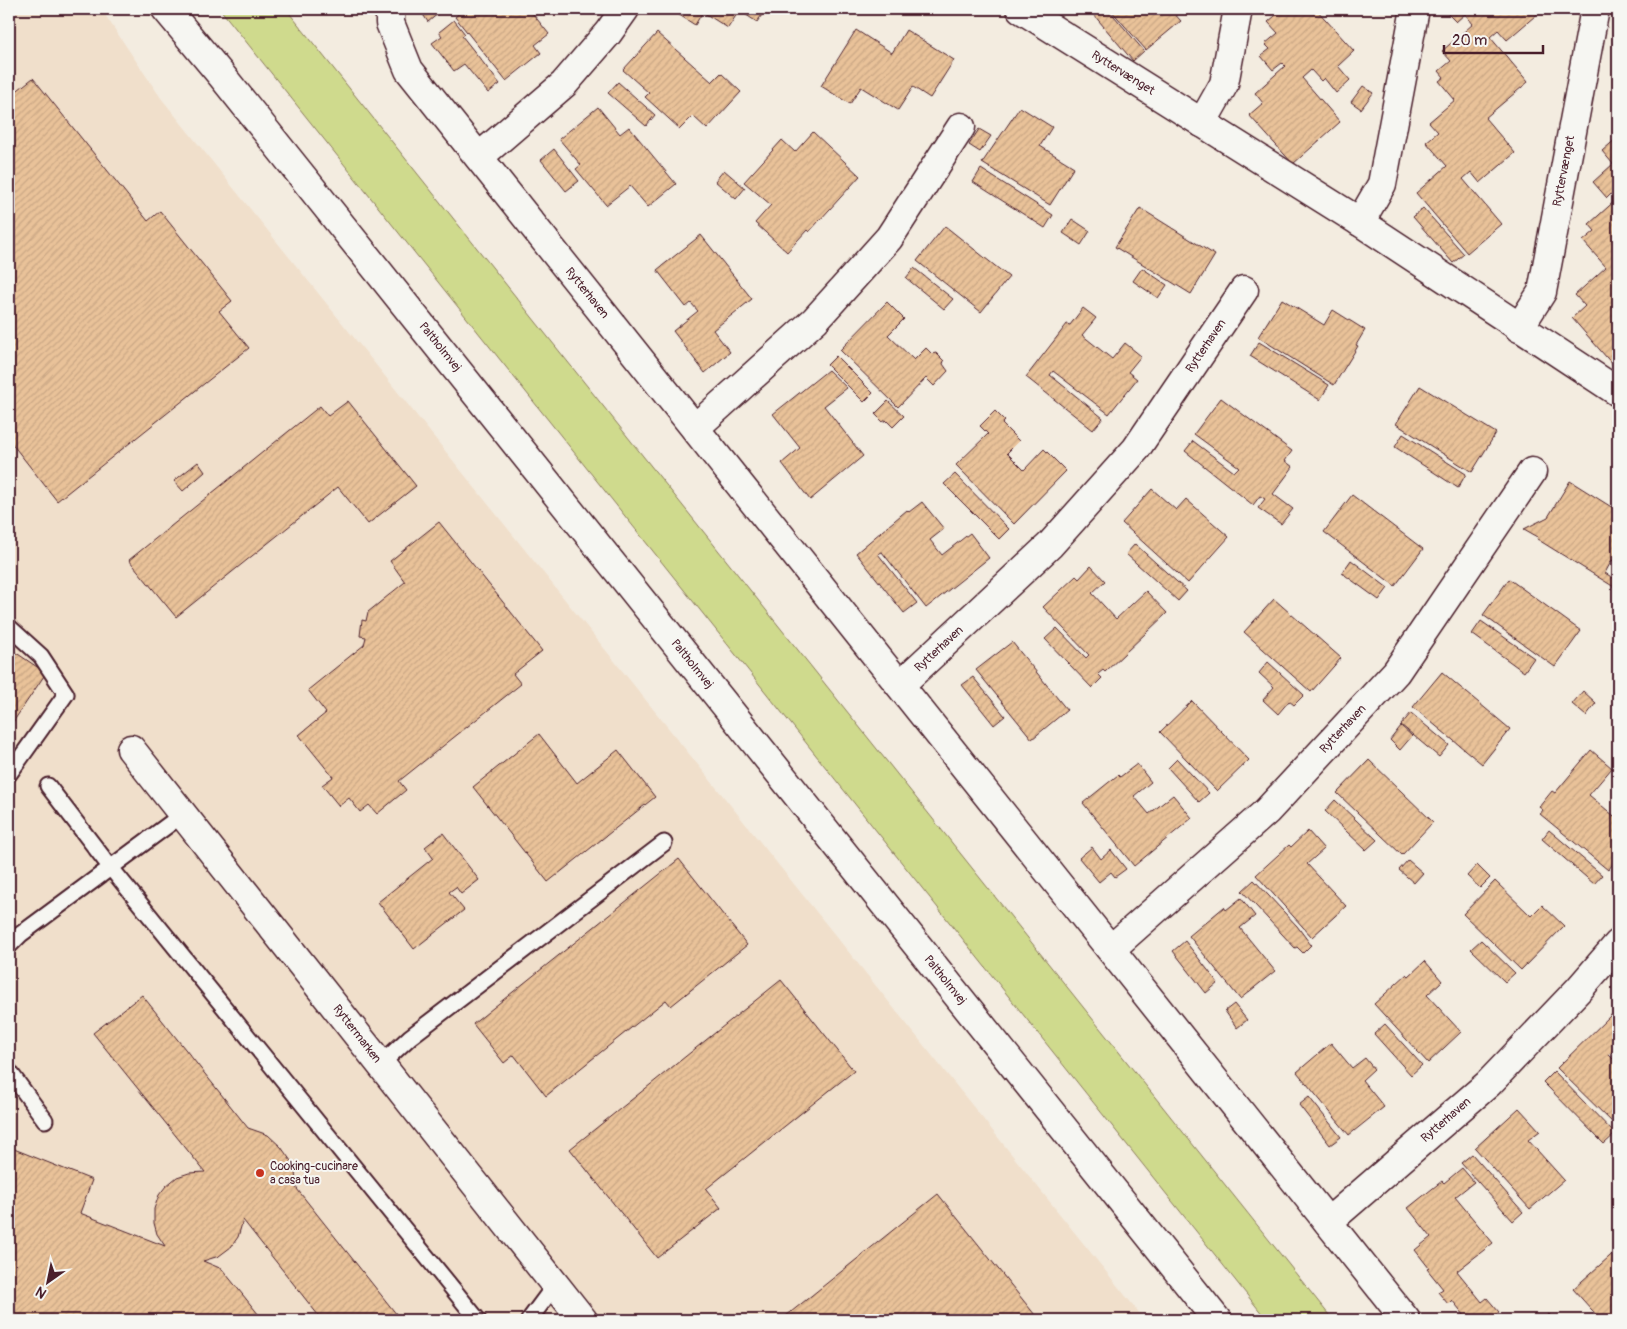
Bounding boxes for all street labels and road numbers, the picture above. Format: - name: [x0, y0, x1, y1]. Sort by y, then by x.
- street label: Ryttervænget: [1089, 48, 1158, 98]
- street label: Ryttervænget: [1550, 134, 1578, 208]
- street label: Rytterhaven: [562, 265, 612, 322]
- street label: Rytterhaven: [1183, 316, 1229, 375]
- street label: Paltholmvej: [416, 319, 465, 375]
- street label: Rytterhaven: [912, 623, 967, 675]
- street label: Paltholmvej: [668, 636, 717, 692]
- street label: Rytterhaven: [1317, 701, 1369, 756]
- street label: Paltholmvej: [921, 952, 970, 1008]
- street label: Ryttermarken: [330, 1002, 385, 1066]
- street label: Rytterhaven: [1418, 1094, 1474, 1146]

